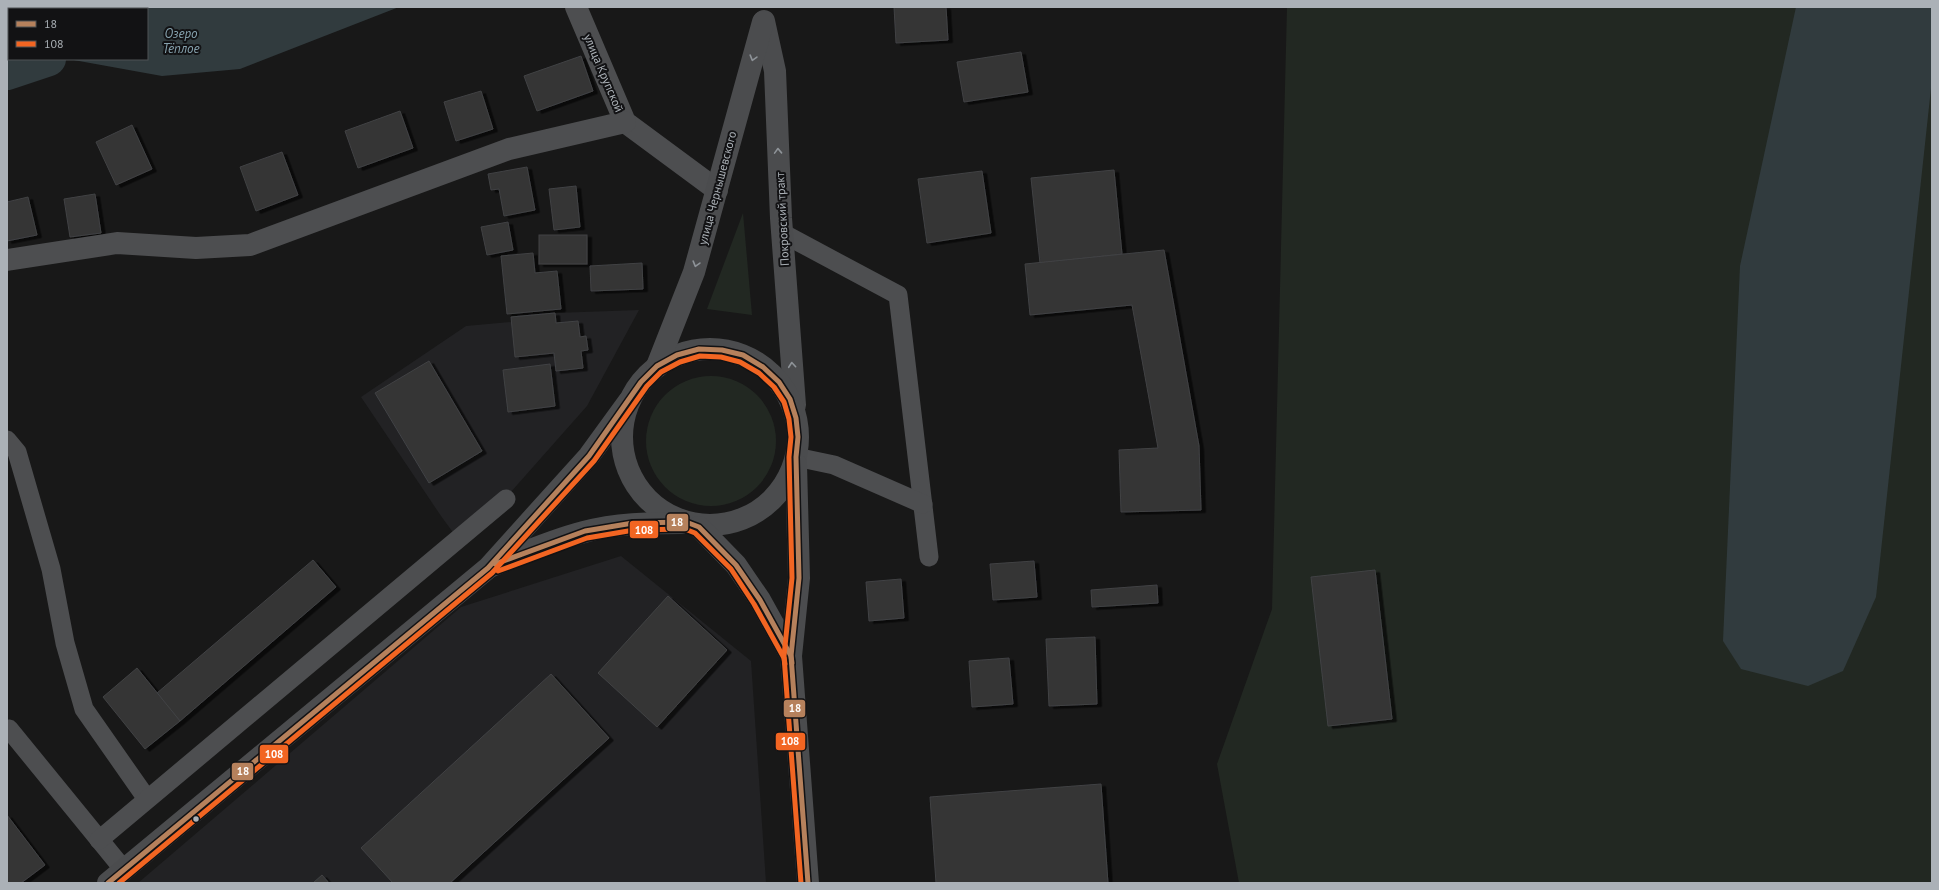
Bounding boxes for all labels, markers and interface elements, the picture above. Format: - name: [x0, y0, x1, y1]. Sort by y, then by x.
- legend: [8, 8, 148, 60]
- text: 18: [44, 16, 57, 31]
- water label: Озеро Тёплое: [162, 25, 200, 57]
- street label: улица Крупской: [581, 32, 627, 114]
- text: 108: [44, 36, 64, 51]
- one-way arrow: [749, 55, 757, 61]
- street label: улица Чернышевского: [695, 130, 739, 246]
- one-way arrow: [774, 148, 782, 154]
- street label: Покровский тракт: [772, 172, 792, 266]
- one-way arrow: [692, 261, 701, 268]
- one-way arrow: [788, 362, 797, 368]
- line badge: 18: [666, 513, 689, 532]
- text: 18: [671, 515, 683, 529]
- line badge: 108: [629, 520, 659, 539]
- text: 108: [635, 523, 653, 537]
- line badge: 18: [783, 699, 806, 718]
- text: 18: [789, 701, 801, 715]
- line badge: 108: [775, 732, 806, 751]
- text: 108: [781, 734, 799, 748]
- line badge: 108: [259, 744, 289, 764]
- text: 108: [265, 747, 283, 761]
- line badge: 18: [231, 762, 254, 781]
- text: 18: [237, 764, 249, 778]
- unlabelled marker: [191, 814, 201, 824]

